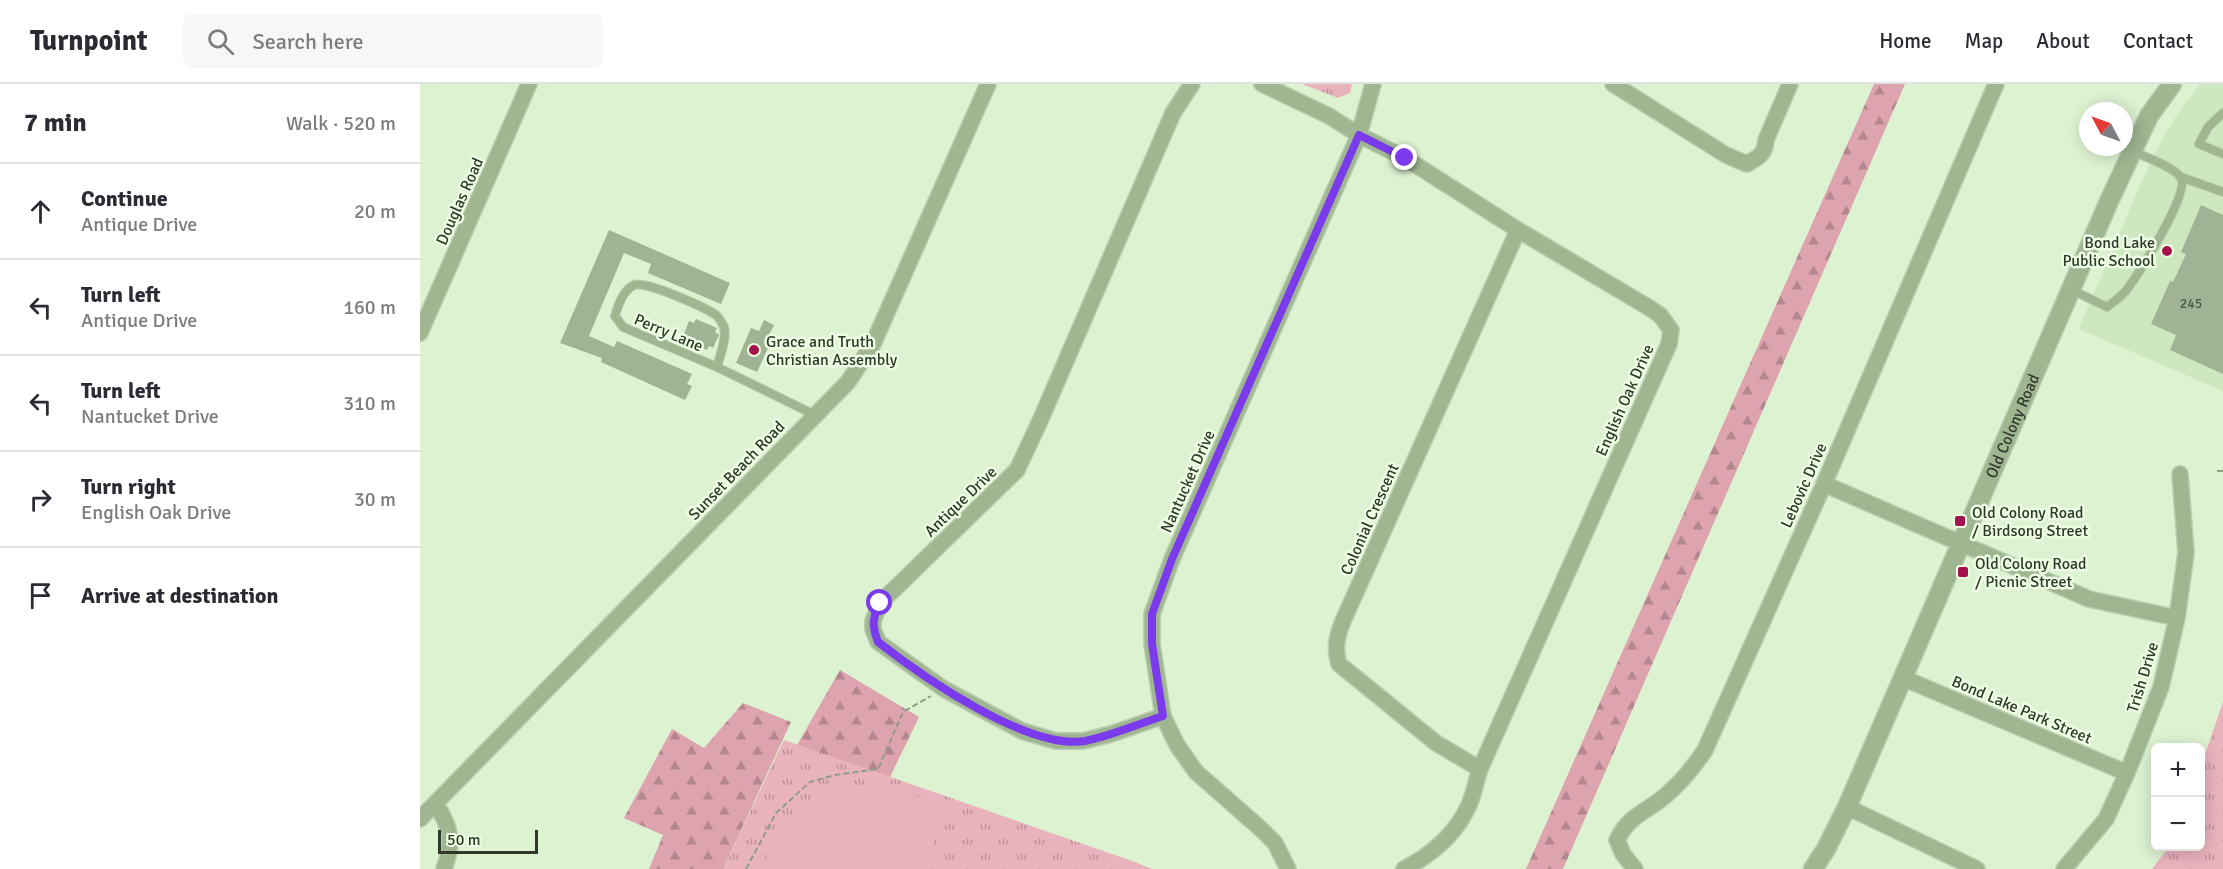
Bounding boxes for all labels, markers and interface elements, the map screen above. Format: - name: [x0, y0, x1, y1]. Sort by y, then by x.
- search box: [183, 14, 603, 68]
- text: Turnpoint: [30, 24, 147, 58]
- icon: search: [204, 25, 237, 58]
- text: Search here: [252, 28, 363, 55]
- text: Home: [1879, 28, 1932, 54]
- text: Map: [1965, 28, 2003, 54]
- text: About: [2036, 28, 2090, 54]
- text: Contact: [2123, 28, 2193, 54]
- north arrow: [2079, 102, 2133, 156]
- text: 7 min: [24, 107, 87, 139]
- text: Walk · 520 m: [286, 111, 396, 136]
- route end: [1391, 144, 1417, 170]
- street label: Douglas Road: [432, 155, 488, 248]
- text: Continue: [81, 185, 168, 212]
- icon: ahead: [24, 195, 57, 228]
- text: 20 m: [354, 199, 396, 224]
- text: Antique Drive: [81, 212, 197, 237]
- place label: Bond Lake Public School: [2062, 233, 2155, 271]
- marker: Bond Lake Public School: [2160, 244, 2174, 258]
- text: Turn left: [81, 281, 161, 308]
- icon: left: [24, 291, 57, 324]
- text: 160 m: [343, 295, 396, 320]
- house number: 245: [2180, 295, 2202, 312]
- text: Antique Drive: [81, 308, 197, 333]
- street label: Perry Lane: [631, 309, 706, 356]
- place label: Grace and Truth Christian Assembly: [766, 332, 898, 370]
- street label: English Oak Drive: [1591, 341, 1658, 459]
- marker: Grace and Truth Christian Assembly: [747, 343, 761, 357]
- street label: Old Colony Road: [1981, 371, 2044, 482]
- text: Turn left: [81, 377, 161, 404]
- icon: left: [24, 387, 57, 420]
- text: 310 m: [343, 391, 396, 416]
- text: Nantucket Drive: [81, 404, 219, 429]
- street label: Sunset Beach Road: [684, 417, 789, 524]
- street label: Nantucket Drive: [1156, 427, 1219, 536]
- street label: Lebovic Drive: [1776, 440, 1832, 531]
- street label: Colonial Crescent: [1336, 460, 1404, 578]
- street label: Antique Drive: [920, 462, 1001, 541]
- text: Turn right: [81, 473, 176, 500]
- icon: right: [24, 483, 57, 516]
- text: 30 m: [354, 487, 396, 512]
- text: English Oak Drive: [81, 500, 231, 525]
- place label: Old Colony Road / Birdsong Street: [1972, 503, 2089, 541]
- marker: Old Colony Road / Birdsong Street: [1953, 514, 1967, 528]
- place label: Old Colony Road / Picnic Street: [1975, 554, 2087, 592]
- marker: Old Colony Road / Picnic Street: [1956, 565, 1970, 579]
- icon: arrive: [24, 579, 57, 612]
- text: Arrive at destination: [81, 582, 278, 609]
- route start: [866, 589, 892, 615]
- street label: Trish Drive: [2123, 640, 2163, 715]
- street label: Bond Lake Park Street: [1949, 671, 2095, 749]
- map controls: [2151, 743, 2205, 851]
- button: +: [2151, 743, 2205, 797]
- button: −: [2151, 797, 2205, 851]
- scale bar: [438, 827, 538, 854]
- text: 50 m: [447, 830, 481, 850]

